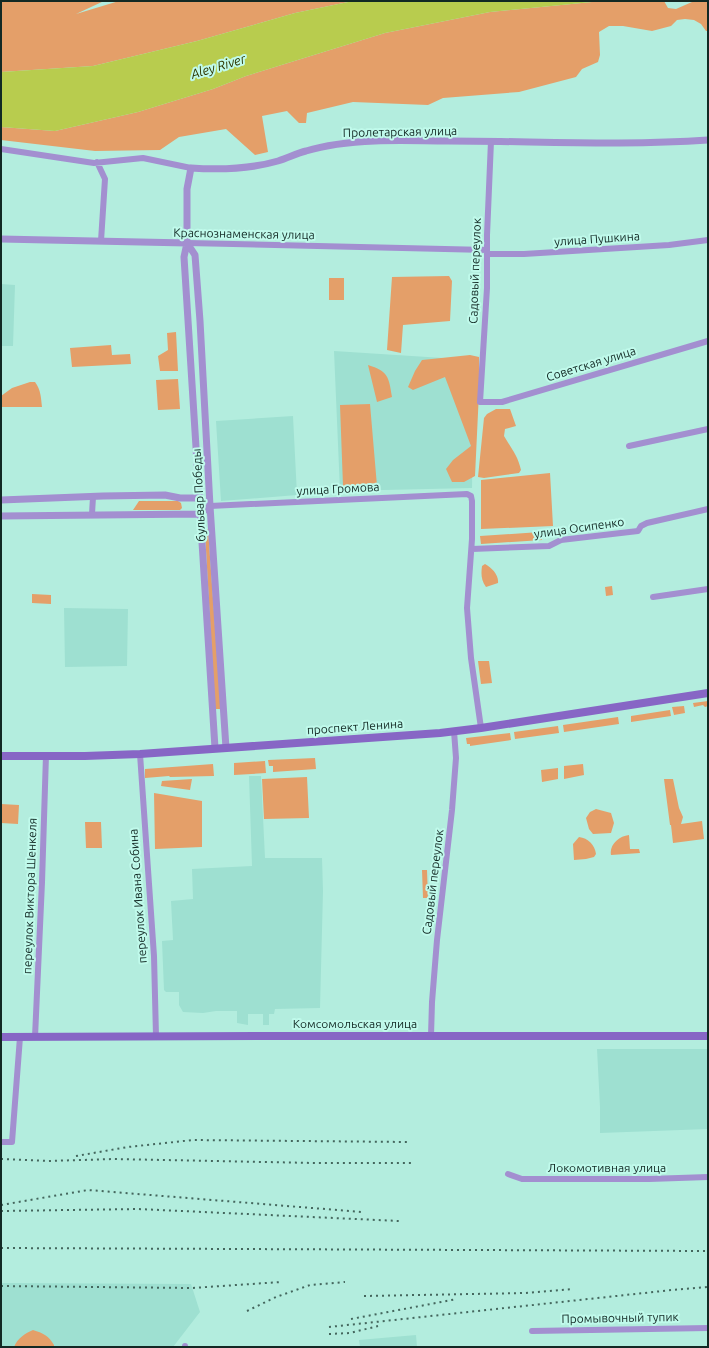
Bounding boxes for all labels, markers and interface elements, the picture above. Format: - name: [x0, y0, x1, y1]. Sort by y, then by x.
- water label: Aley River: [188, 51, 248, 81]
- street label: Пролетарская улица: [343, 124, 457, 139]
- street label: Садовый переулок: [466, 218, 483, 324]
- street label: Краснознаменская улица: [173, 226, 315, 241]
- street label: улица Пушкина: [554, 229, 640, 248]
- street label: Советская улица: [545, 344, 637, 383]
- street label: бульвар Победы: [190, 448, 207, 542]
- street label: улица Громова: [296, 480, 380, 497]
- street label: улица Осипенко: [533, 515, 625, 540]
- street label: проспект Ленина: [306, 717, 404, 736]
- street label: переулок Виктора Шенкеля: [20, 818, 39, 974]
- street label: переулок Ивана Собина: [126, 828, 149, 964]
- street label: Садовый переулок: [420, 829, 445, 935]
- street label: Комсомольская улица: [293, 1017, 417, 1030]
- street label: Локомотивная улица: [548, 1161, 666, 1174]
- street label: Промывочный тупик: [561, 1310, 679, 1325]

